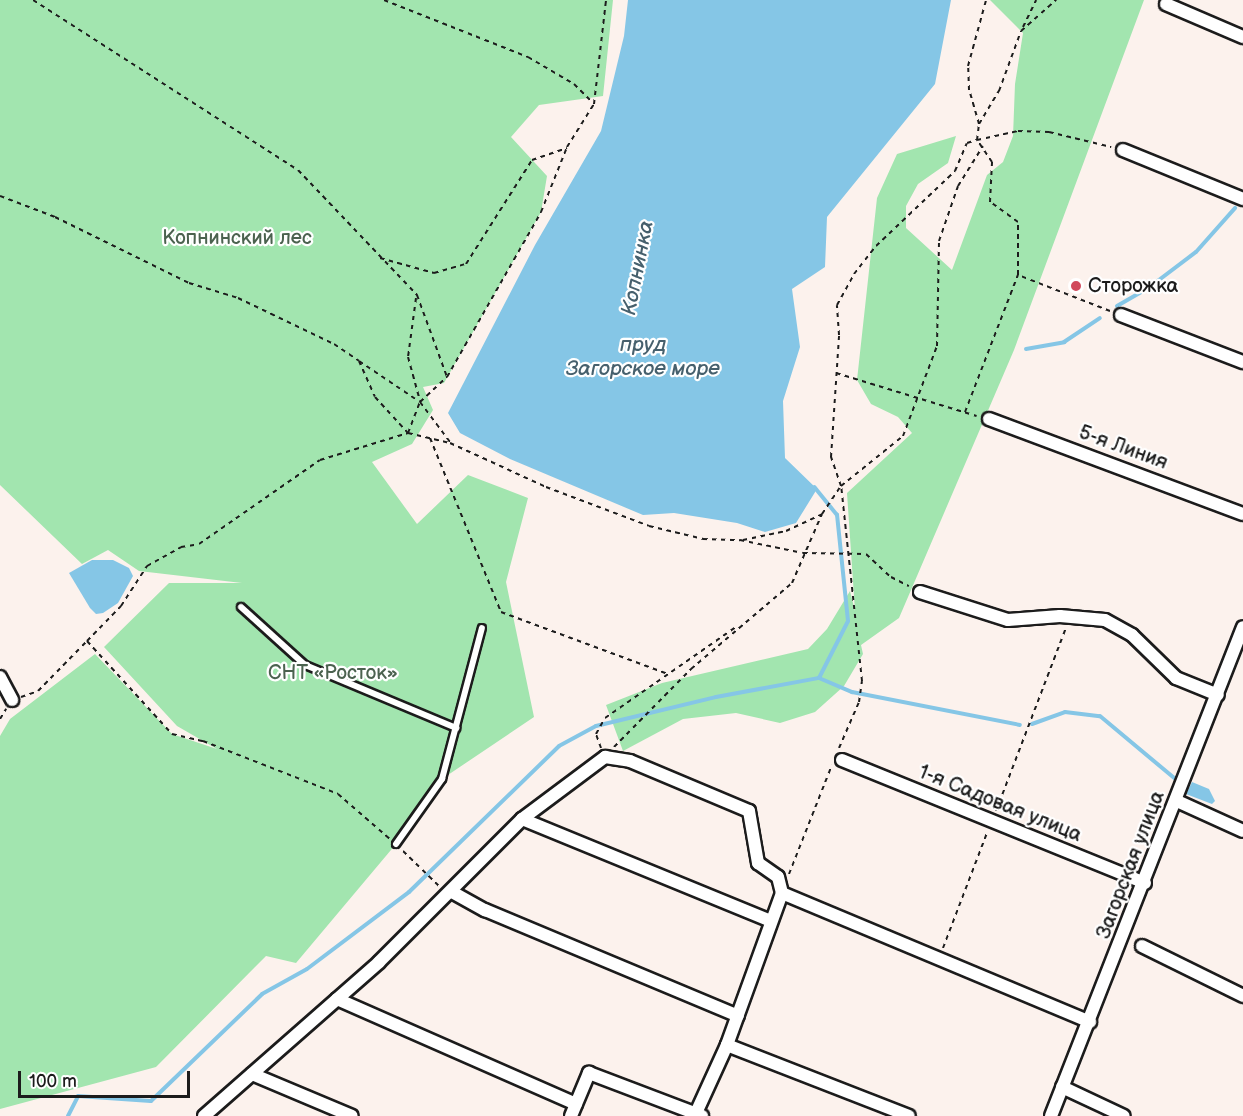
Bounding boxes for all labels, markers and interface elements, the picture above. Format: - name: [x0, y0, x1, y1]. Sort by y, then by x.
- water label: Копнинка: [616, 219, 660, 317]
- park label: Копнинский лес: [162, 226, 312, 250]
- place label: Сторожка: [1088, 274, 1178, 298]
- marker: Сторожка: [1069, 279, 1083, 293]
- water label: пруд Загорское море: [566, 332, 720, 382]
- street label: 5-я Линия: [1075, 421, 1171, 475]
- park label: СНТ «Росток»: [268, 661, 398, 685]
- street label: 1-я Садовая улица: [915, 760, 1085, 848]
- street label: Загорская улица: [1092, 788, 1170, 942]
- scale bar: [21, 1059, 194, 1097]
- text: 100 m: [29, 1071, 77, 1092]

